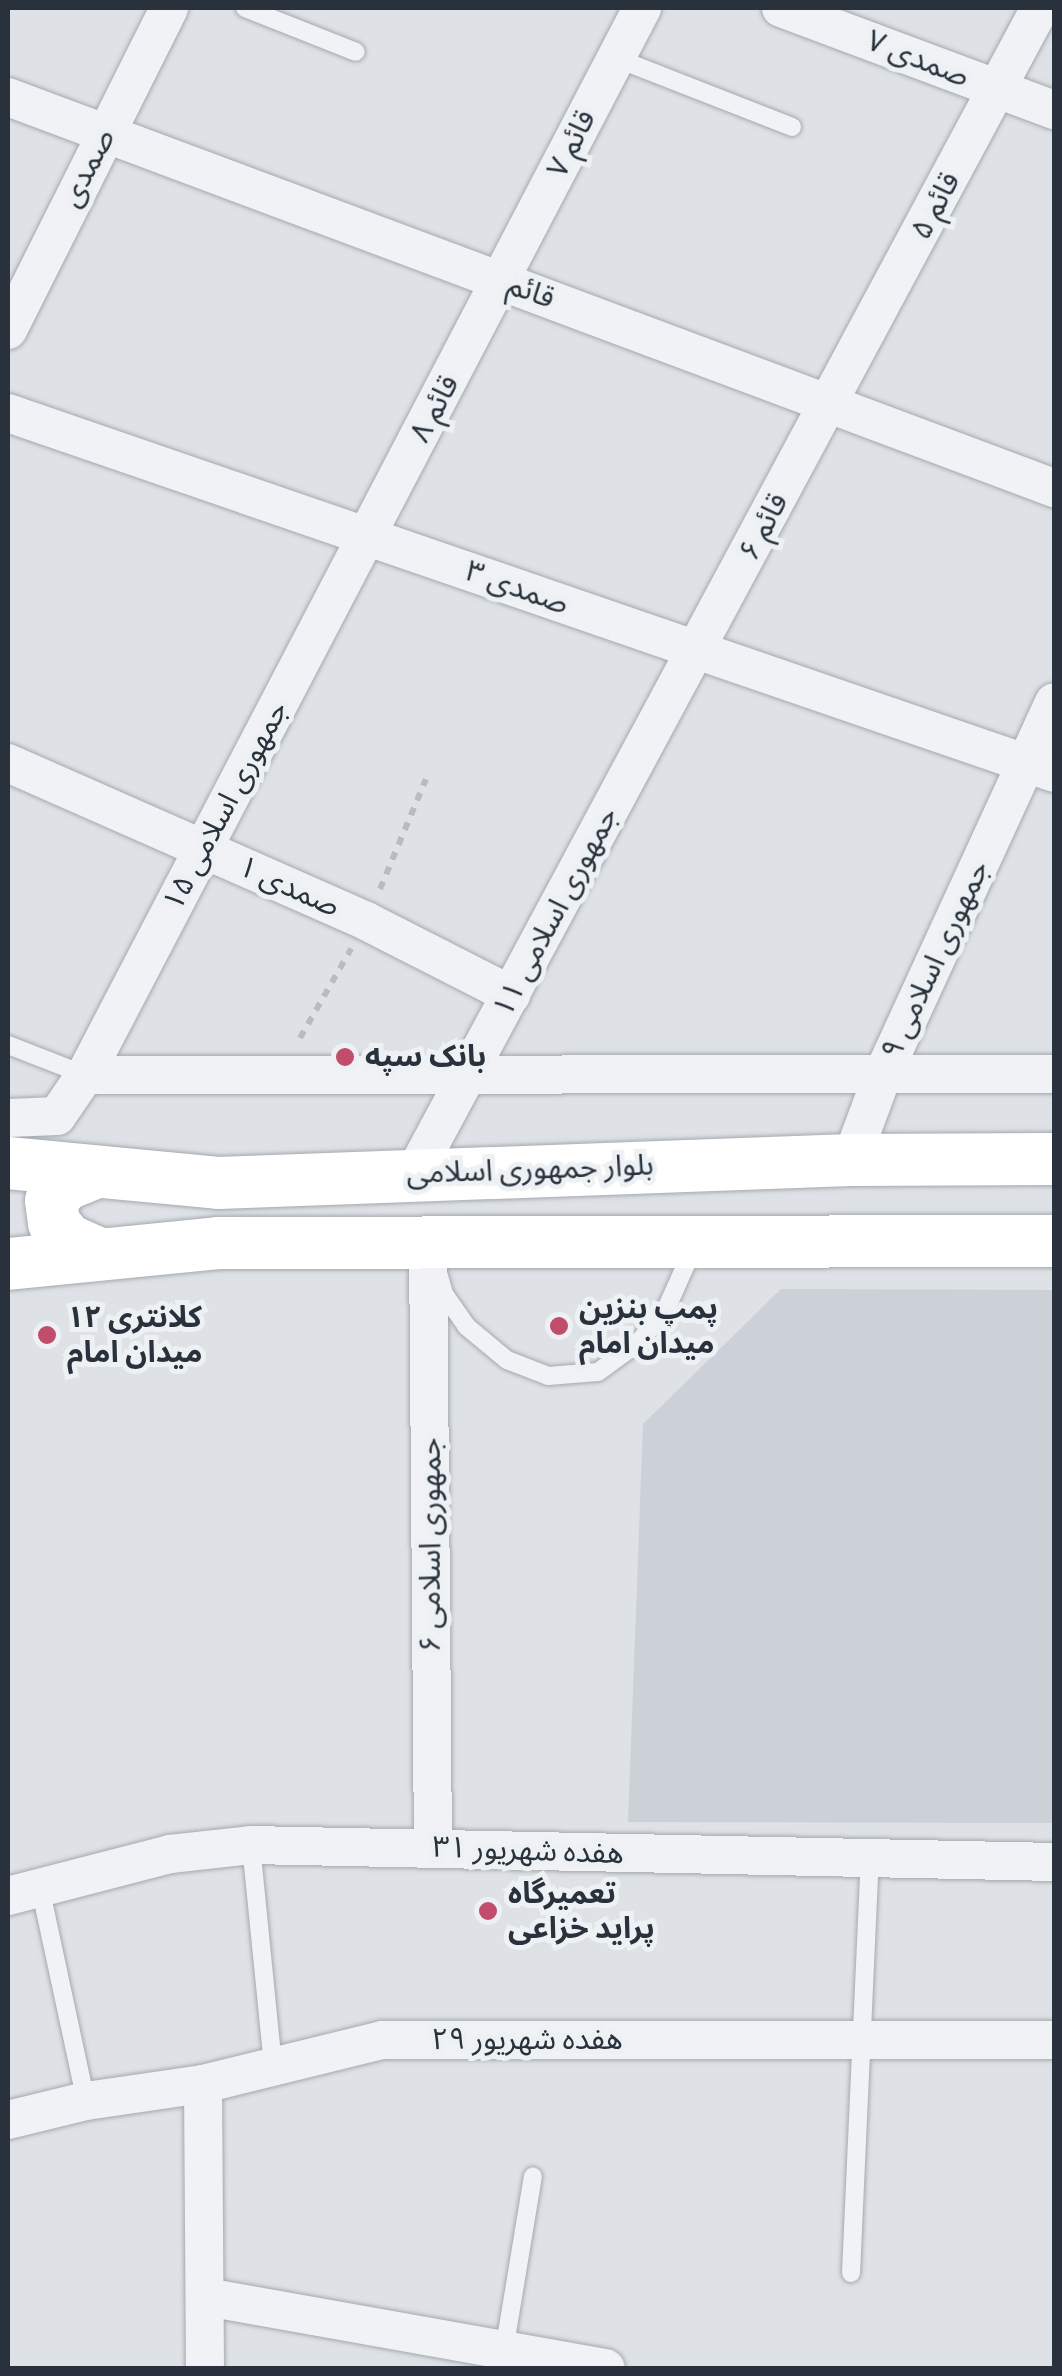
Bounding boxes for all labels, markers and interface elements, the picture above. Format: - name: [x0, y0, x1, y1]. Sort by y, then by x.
- street label: صمدی ۷: [862, 23, 974, 95]
- street label: قائم ۷: [540, 104, 604, 184]
- street label: صمدی: [53, 123, 123, 213]
- street label: قائم ۵: [903, 166, 969, 246]
- street label: قائم: [503, 267, 559, 317]
- street label: قائم ۸: [402, 369, 468, 449]
- street label: قائم ۶: [731, 487, 797, 567]
- street label: صمدی ۳: [461, 554, 573, 622]
- street label: جمهوری اسلامی ۱۵: [156, 695, 296, 917]
- street label: جمهوری اسلامی ۱۱: [486, 801, 626, 1023]
- street label: صمدی ۱: [233, 849, 345, 925]
- street label: جمهوری اسلامی ۹: [874, 855, 998, 1065]
- place label: بانک سپه: [365, 1039, 486, 1075]
- marker: بانک سپه: [334, 1046, 356, 1068]
- street label: بلوار جمهوری اسلامی: [406, 1148, 654, 1192]
- place label: پمپ بنزین میدان امام: [579, 1291, 718, 1362]
- place label: کلانتری ۱۲ میدان امام: [67, 1300, 203, 1370]
- marker: پمپ بنزین میدان امام: [548, 1315, 570, 1337]
- marker: کلانتری ۱۲ میدان امام: [36, 1324, 58, 1346]
- street label: جمهوری اسلامی ۶: [413, 1437, 449, 1653]
- street label: هفده شهریور ۳۱: [432, 1830, 624, 1872]
- place label: تعمیرگاه پراید خزاعی: [508, 1876, 655, 1946]
- marker: تعمیرگاه پراید خزاعی: [477, 1900, 499, 1922]
- street label: هفده شهریور ۲۹: [431, 2022, 623, 2058]

